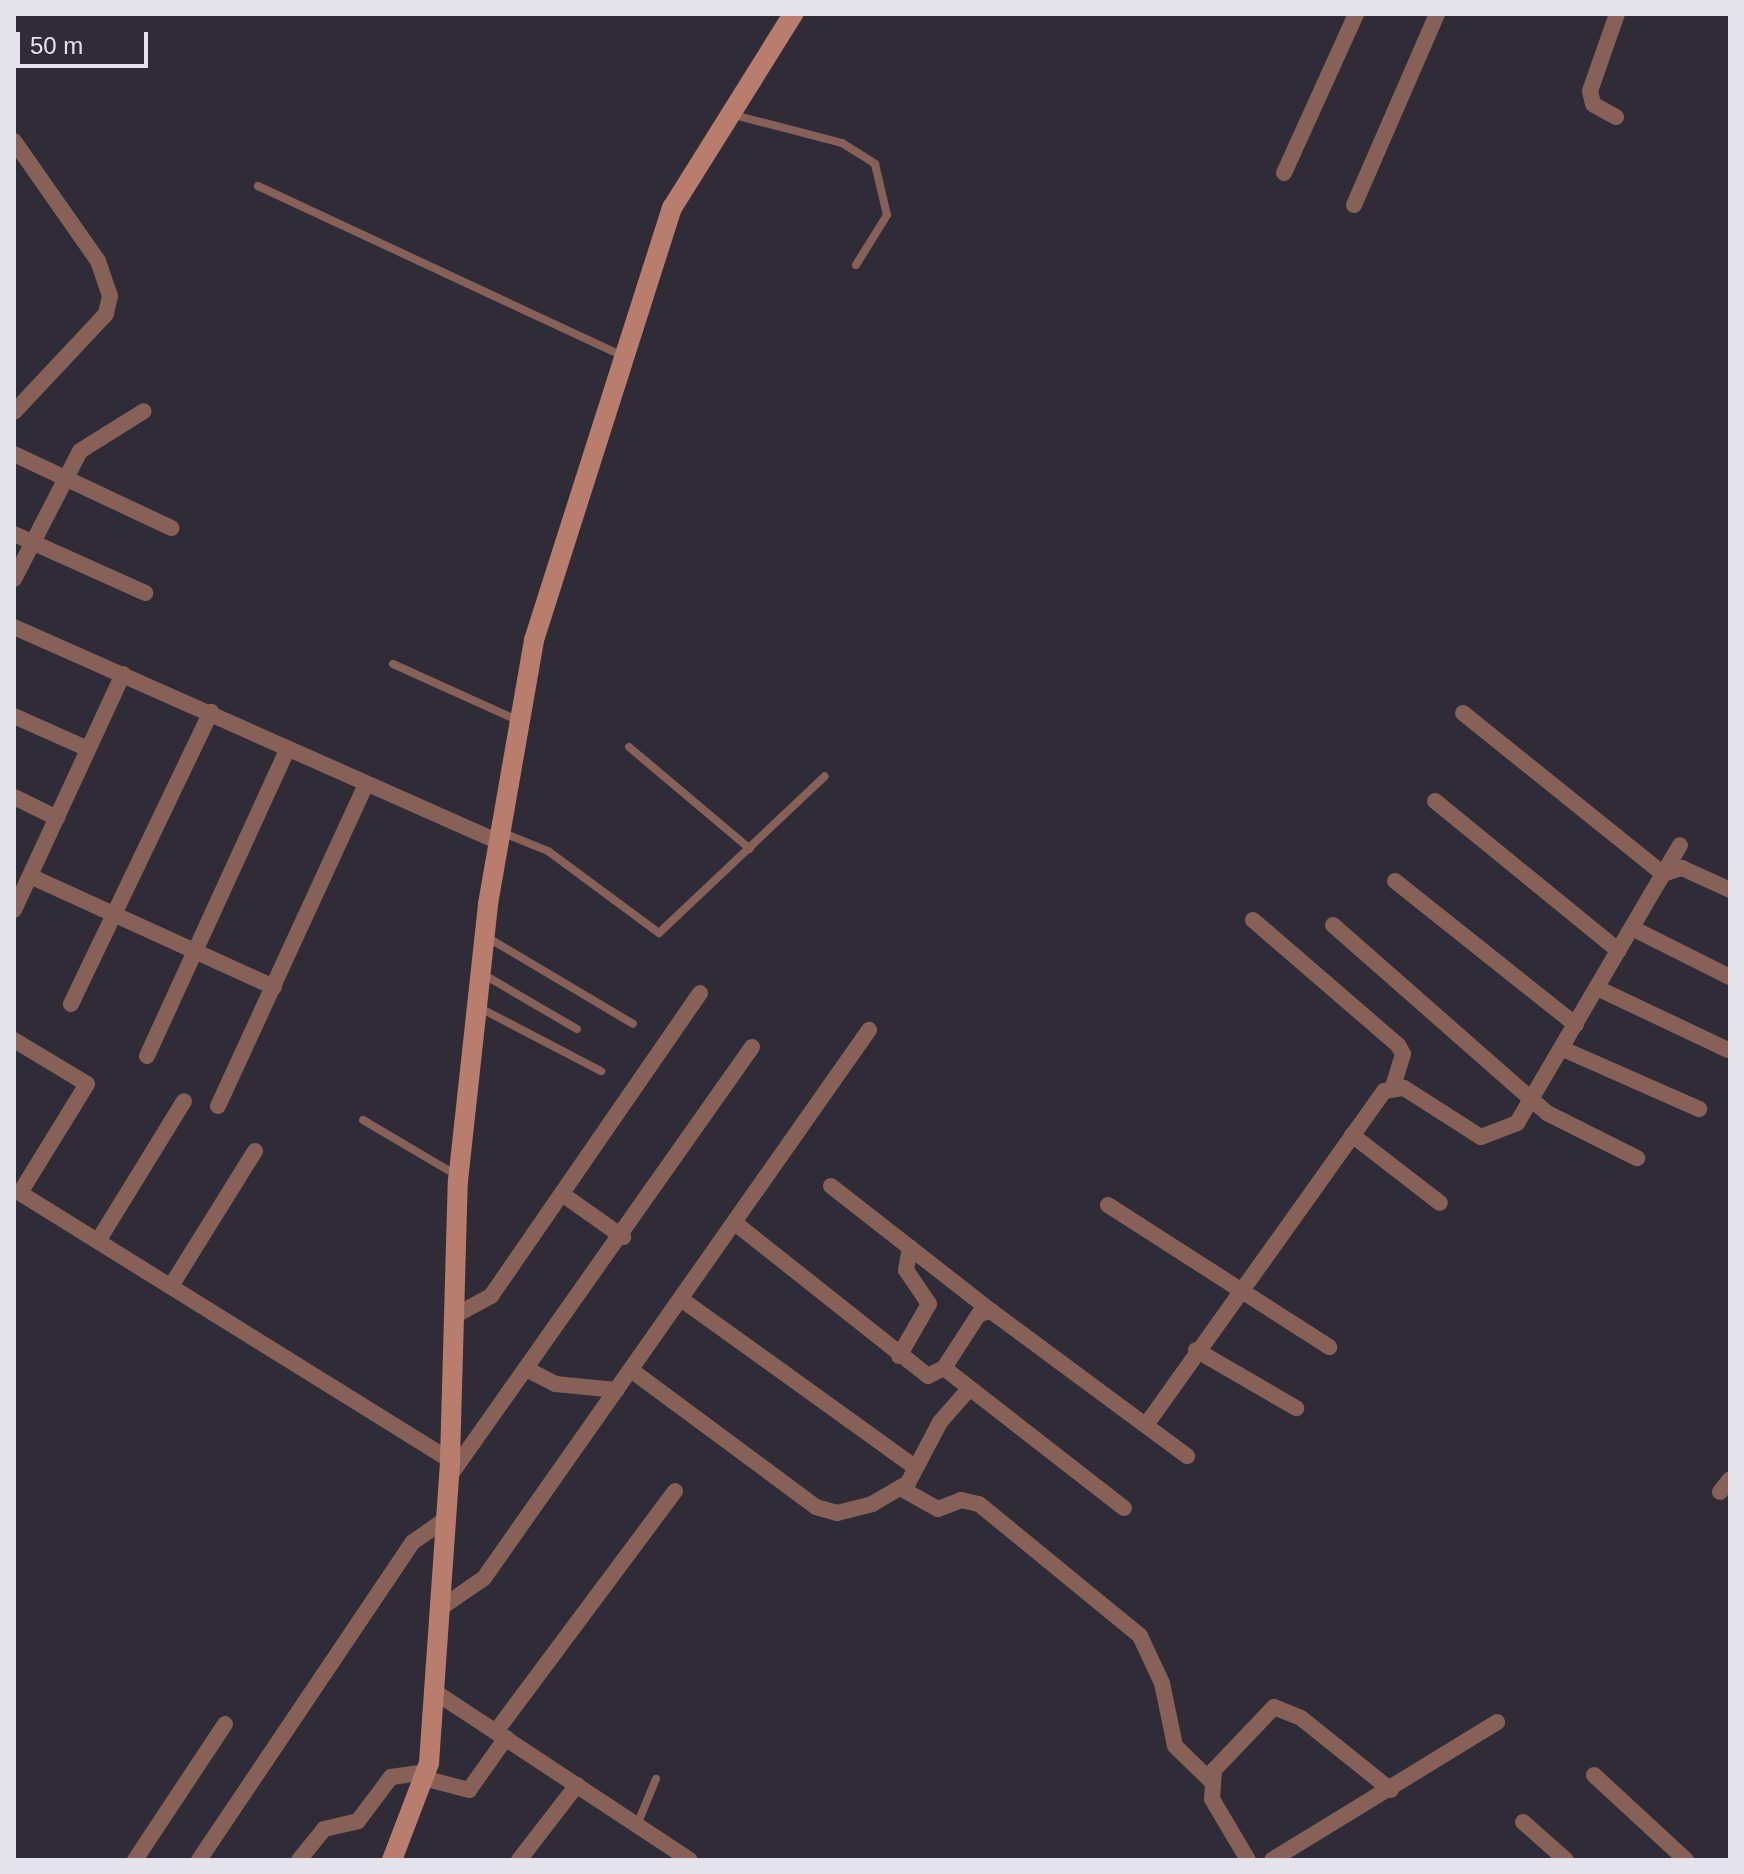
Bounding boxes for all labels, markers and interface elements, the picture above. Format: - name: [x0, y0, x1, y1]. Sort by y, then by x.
- scale bar: [20, 16, 152, 66]
- text: 50 m: [30, 32, 83, 59]

